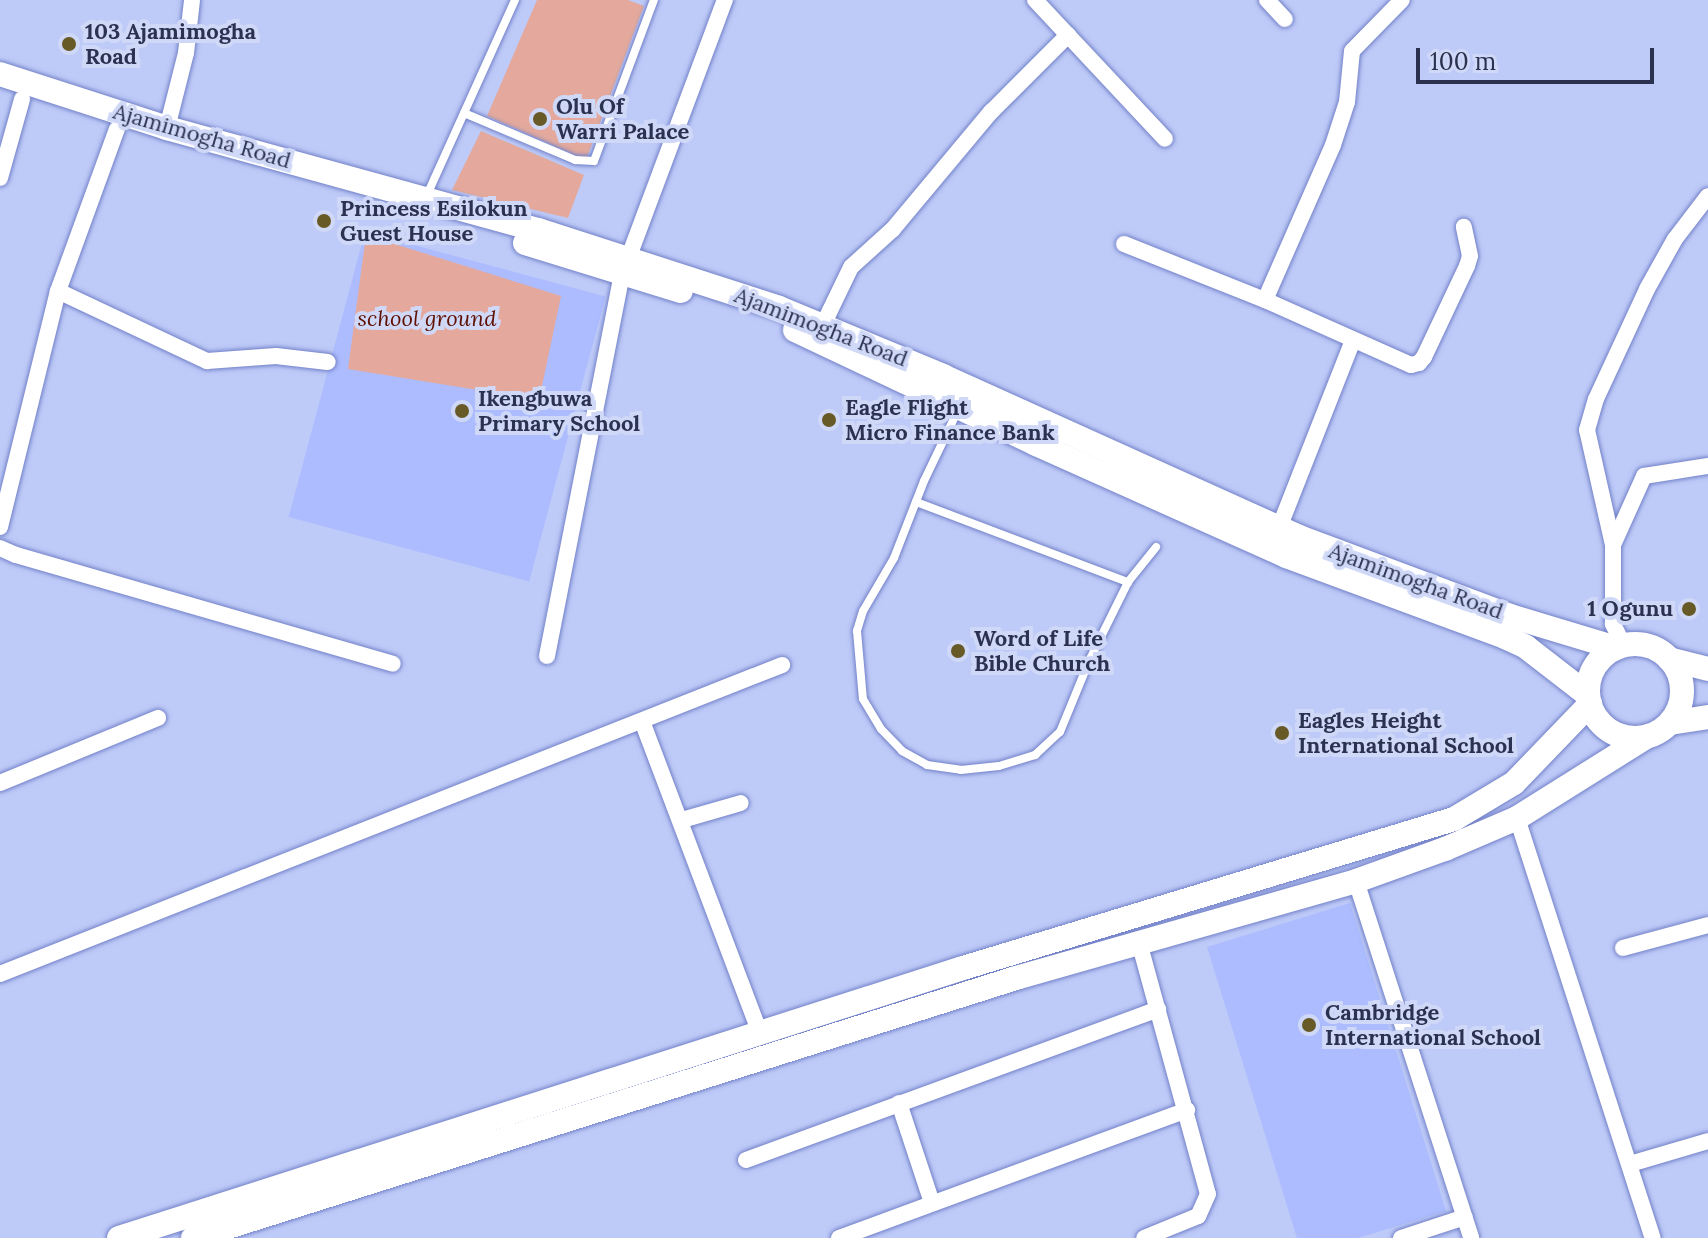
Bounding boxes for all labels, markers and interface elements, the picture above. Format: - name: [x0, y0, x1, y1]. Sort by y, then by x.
- place label: 103 Ajamimogha Road: [85, 18, 256, 70]
- scale bar: [1420, 32, 1658, 82]
- marker: 103 Ajamimogha Road: [60, 35, 78, 53]
- text: 100 m: [1430, 46, 1496, 77]
- place label: Olu Of Warri Palace: [556, 93, 689, 144]
- street label: Ajamimogha Road: [110, 98, 294, 174]
- marker: Olu Of Warri Palace: [531, 110, 549, 128]
- place label: Princess Esilokun Guest House: [340, 195, 528, 246]
- marker: Princess Esilokun Guest House: [315, 212, 333, 230]
- street label: Ajamimogha Road: [731, 282, 911, 372]
- park label: school ground: [358, 306, 496, 332]
- place label: Ikengbuwa Primary School: [478, 385, 640, 436]
- place label: Eagle Flight Micro Finance Bank: [845, 394, 1055, 446]
- marker: Ikengbuwa Primary School: [453, 402, 471, 420]
- marker: Eagle Flight Micro Finance Bank: [820, 411, 838, 429]
- street label: Ajamimogha Road: [1325, 537, 1507, 625]
- place label: 1 Ogunu: [1587, 596, 1673, 622]
- marker: 1 Ogunu: [1680, 600, 1698, 618]
- place label: Word of Life Bible Church: [974, 625, 1110, 676]
- marker: Word of Life Bible Church: [949, 642, 967, 660]
- place label: Eagles Height International School: [1298, 707, 1514, 758]
- marker: Eagles Height International School: [1273, 724, 1291, 742]
- place label: Cambridge International School: [1325, 999, 1541, 1050]
- marker: Cambridge International School: [1300, 1016, 1318, 1034]

